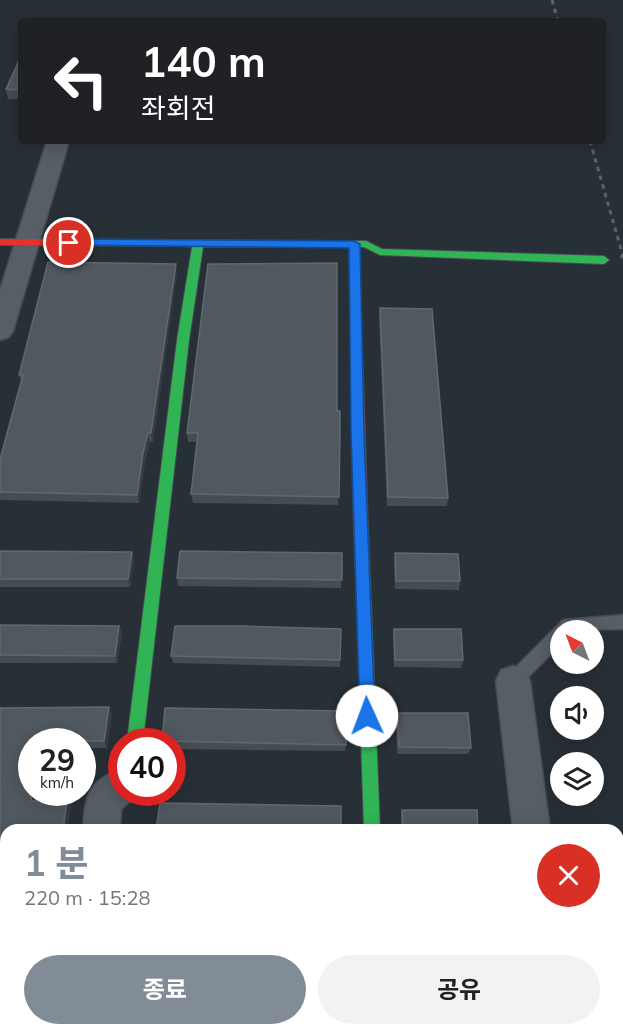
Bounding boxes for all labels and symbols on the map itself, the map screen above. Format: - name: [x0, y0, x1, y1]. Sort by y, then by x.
- pin: [43, 217, 94, 268]
- north arrow: [550, 620, 604, 674]
- position arrow: [335, 684, 399, 748]
- speed limit sign: 40: [108, 728, 186, 806]

